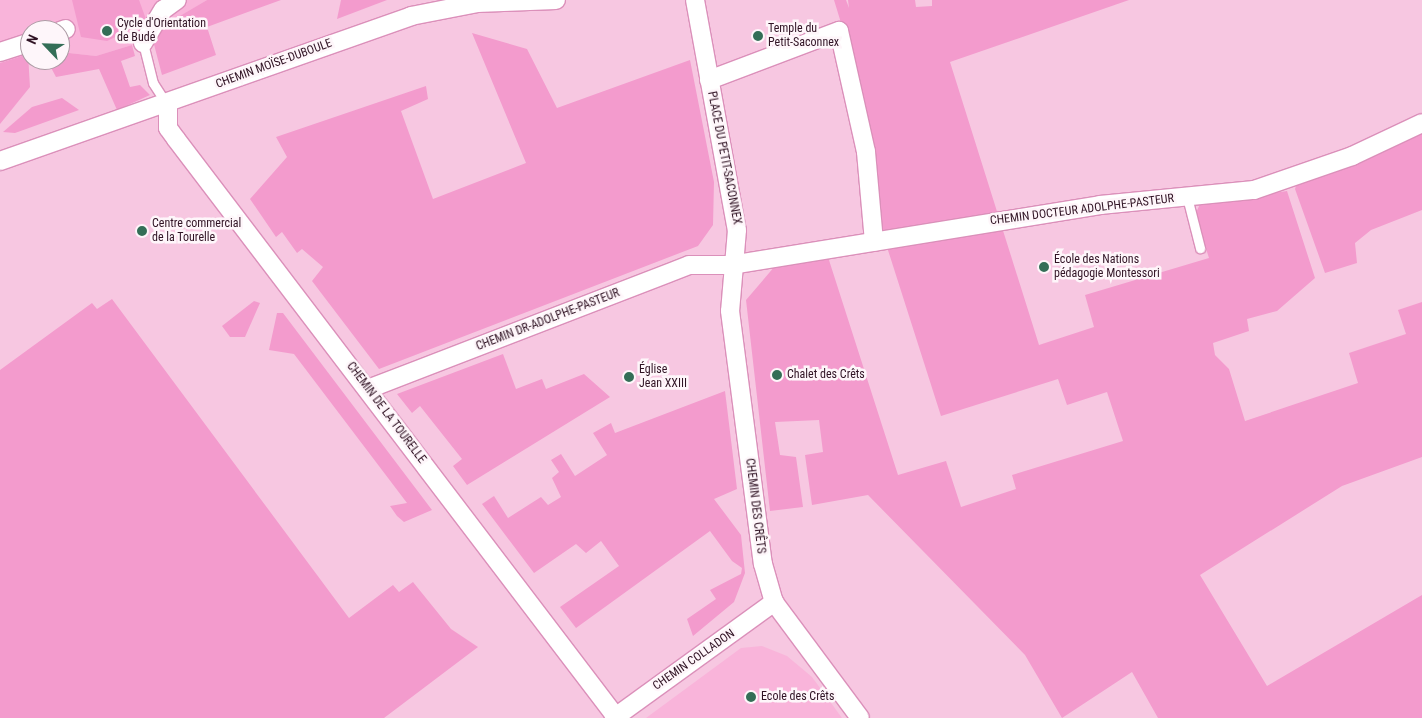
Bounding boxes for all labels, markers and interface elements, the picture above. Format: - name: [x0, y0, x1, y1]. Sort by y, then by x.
- place label: Cycle d'Orientation de Budé: [117, 17, 206, 45]
- north arrow: [20, 20, 70, 70]
- place label: Temple du Petit-Saconnex: [768, 22, 839, 50]
- marker: Cycle d'Orientation de Budé: [101, 25, 113, 37]
- marker: Temple du Petit-Saconnex: [752, 30, 764, 42]
- text: N: [23, 32, 41, 46]
- street label: CHEMIN MOÏSE-DUBOULE: [214, 36, 334, 92]
- street label: PLACE DU PETIT-SACONNEX: [704, 90, 744, 226]
- street label: CHEMIN DOCTEUR ADOLPHE-PASTEUR: [989, 192, 1175, 228]
- place label: Centre commercial de la Tourelle: [152, 217, 241, 245]
- marker: Centre commercial de la Tourelle: [136, 225, 148, 237]
- place label: École des Nations pédagogie Montessori: [1054, 253, 1160, 281]
- marker: École des Nations pédagogie Montessori: [1038, 261, 1050, 273]
- street label: CHEMIN DR-ADOLPHE-PASTEUR: [474, 286, 622, 354]
- street label: CHEMIN DE LA TOURELLE: [343, 359, 429, 467]
- place label: Église Jean XXIII: [639, 363, 687, 391]
- place label: Chalet des Crêts: [787, 368, 865, 382]
- marker: Chalet des Crêts: [771, 369, 783, 381]
- marker: Église Jean XXIII: [623, 371, 635, 383]
- street label: CHEMIN DES CRÊTS: [742, 458, 768, 554]
- street label: CHEMIN COLLADON: [650, 626, 738, 694]
- place label: Ecole des Crêts: [761, 690, 834, 704]
- marker: Ecole des Crêts: [745, 691, 757, 703]

